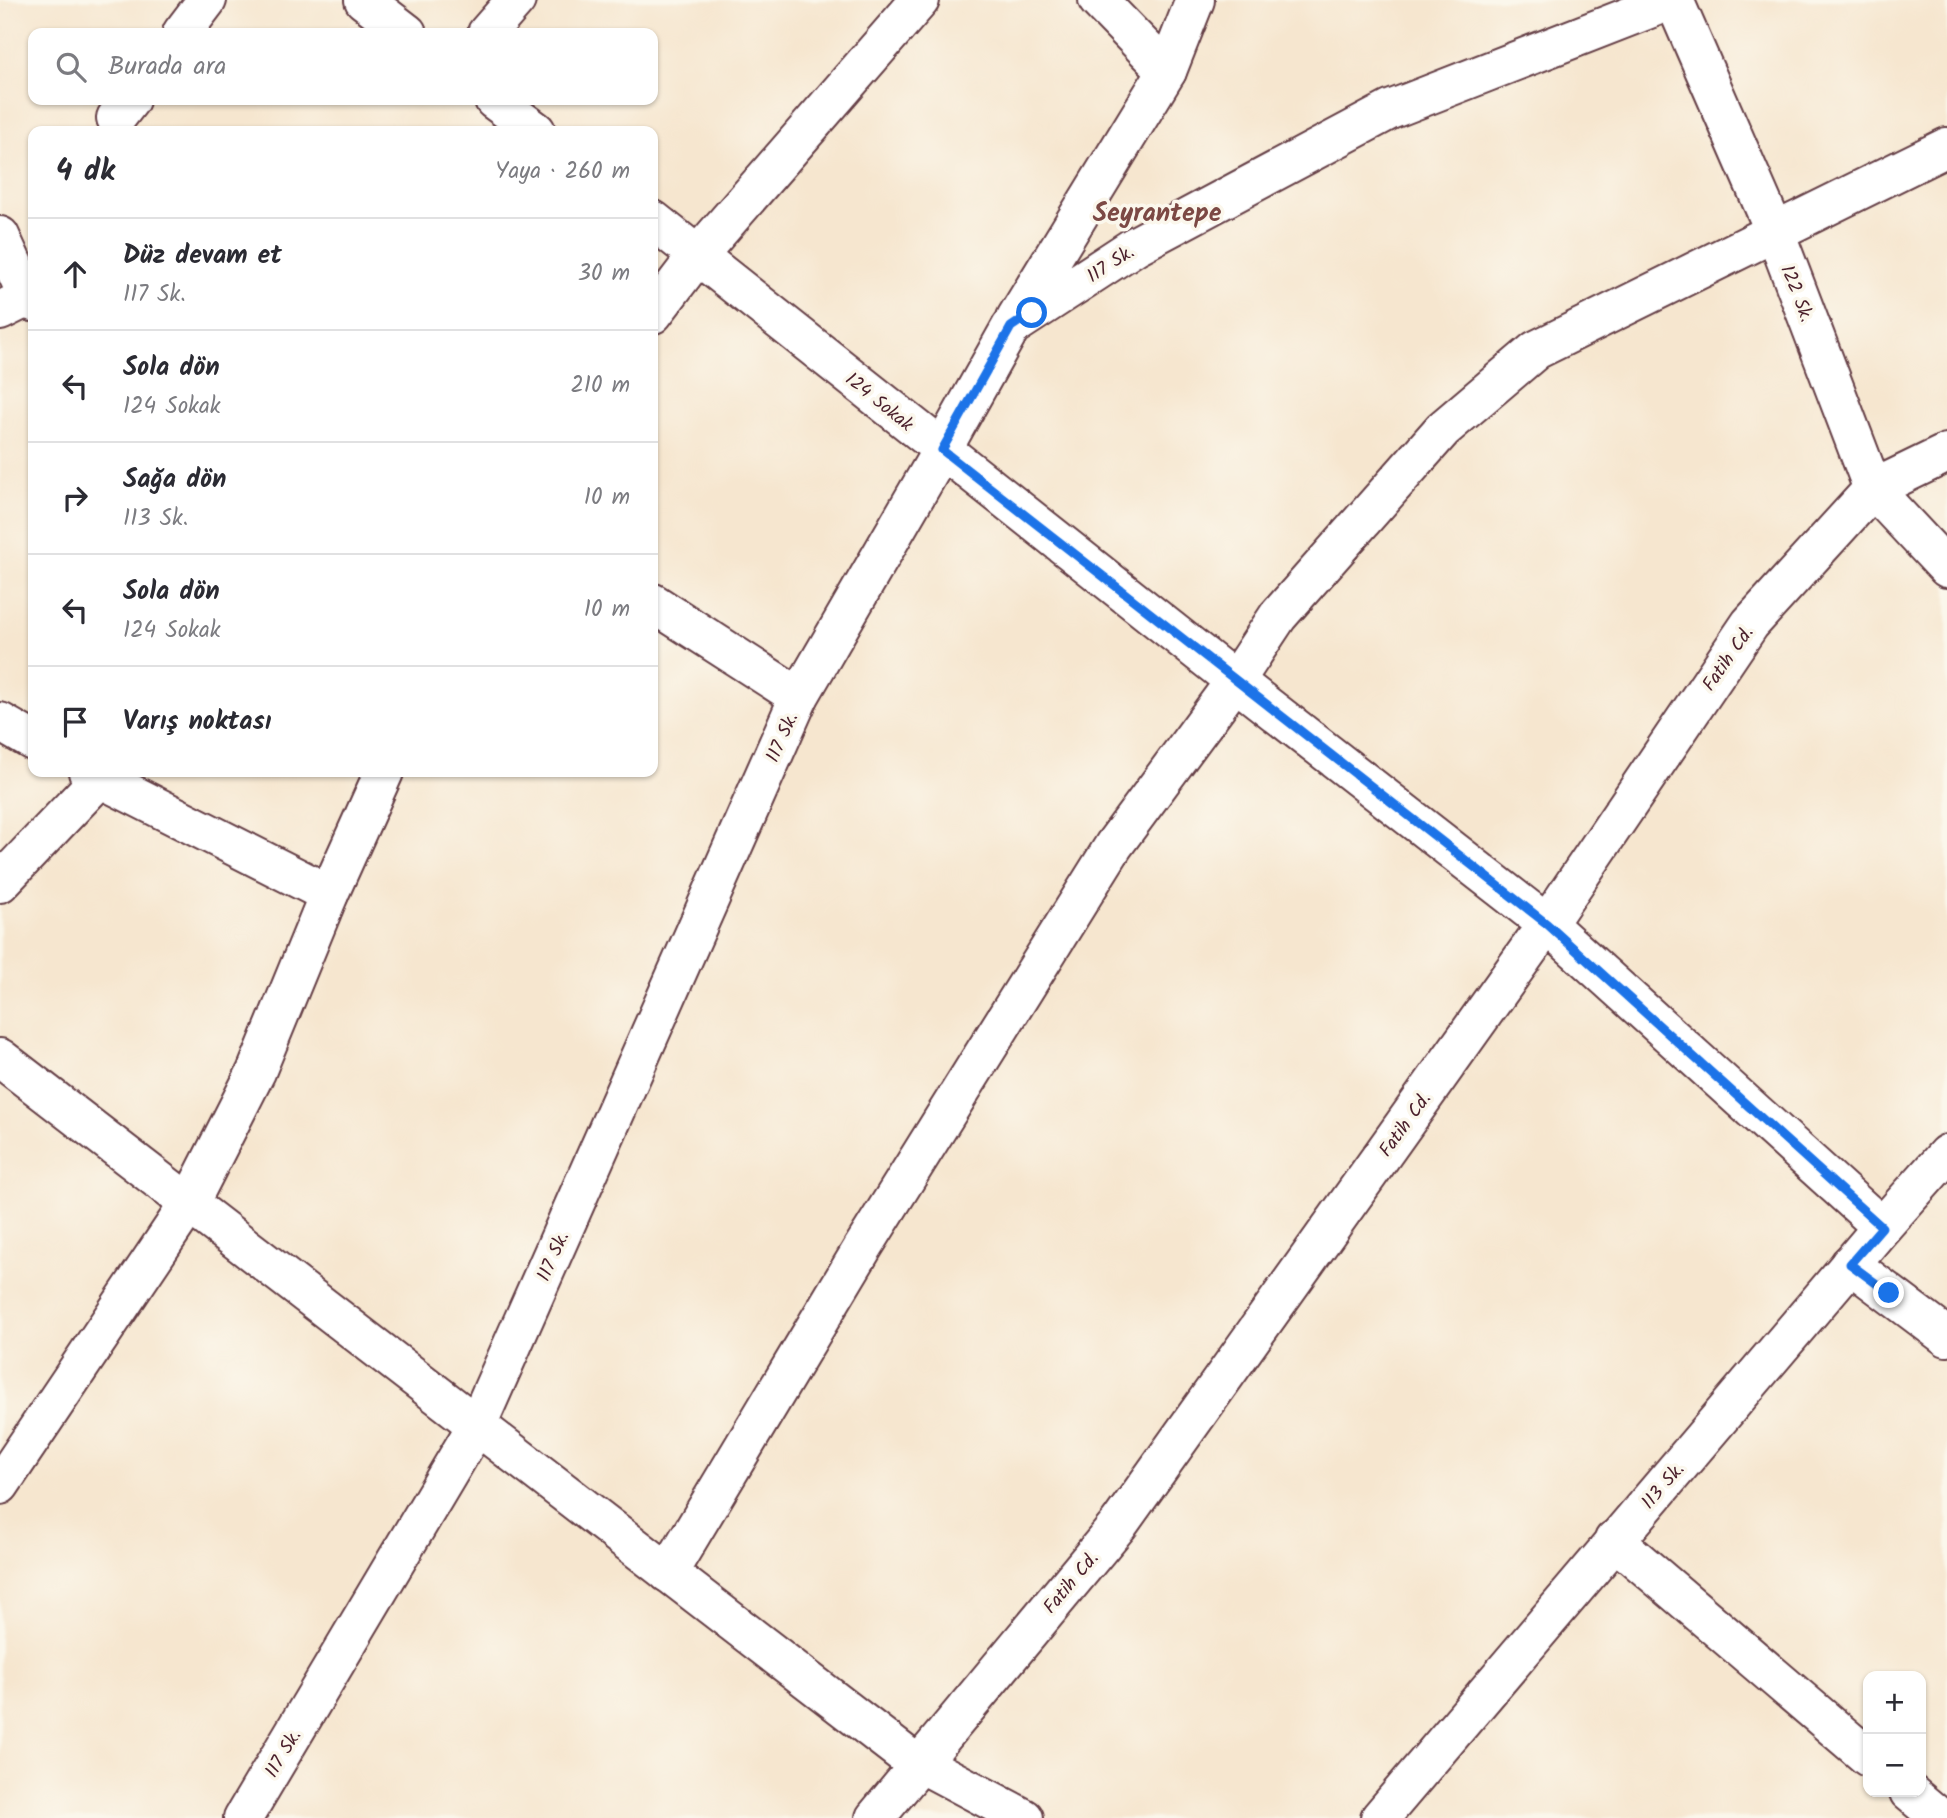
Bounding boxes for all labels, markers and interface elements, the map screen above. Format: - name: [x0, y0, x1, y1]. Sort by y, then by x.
- search box: [28, 28, 658, 105]
- text: Burada ara: [108, 46, 226, 88]
- icon: search: [52, 48, 90, 86]
- text: 4 dk: [56, 148, 115, 196]
- text: Yaya · 260 m: [495, 154, 630, 190]
- district label: Seyrantepe: [1093, 193, 1222, 235]
- text: Düz devam et: [123, 235, 282, 277]
- street label: 117 Sk.: [1081, 238, 1141, 291]
- icon: ahead: [56, 255, 94, 293]
- text: 30 m: [578, 256, 630, 292]
- street label: 122 Sk.: [1772, 261, 1821, 327]
- text: 117 Sk.: [123, 277, 186, 313]
- route start: [1016, 297, 1047, 328]
- text: Sola dön: [123, 347, 220, 389]
- street label: 124 Sokak: [838, 366, 920, 440]
- icon: left: [56, 367, 94, 405]
- text: 210 m: [570, 368, 630, 404]
- text: 124 Sokak: [123, 389, 220, 425]
- text: Sağa dön: [123, 459, 226, 501]
- icon: right: [56, 479, 94, 517]
- text: 10 m: [584, 480, 630, 516]
- text: 113 Sk.: [123, 501, 188, 537]
- text: Sola dön: [123, 571, 220, 613]
- icon: left: [56, 591, 94, 629]
- text: 10 m: [584, 592, 630, 628]
- text: 124 Sokak: [123, 613, 220, 649]
- street label: Fatih Cd.: [1695, 620, 1762, 698]
- text: Varış noktası: [123, 701, 271, 743]
- icon: arrive: [56, 703, 94, 741]
- street label: 117 Sk.: [759, 708, 807, 768]
- street label: Fatih Cd.: [1372, 1086, 1439, 1164]
- street label: 117 Sk.: [530, 1227, 578, 1287]
- route end: [1873, 1277, 1904, 1308]
- street label: 113 Sk.: [1635, 1456, 1693, 1516]
- street label: Fatih Cd.: [1036, 1545, 1107, 1621]
- map controls: [1863, 1671, 1926, 1797]
- button: +: [1863, 1671, 1926, 1734]
- street label: 117 Sk.: [258, 1724, 310, 1784]
- button: −: [1863, 1734, 1926, 1797]

